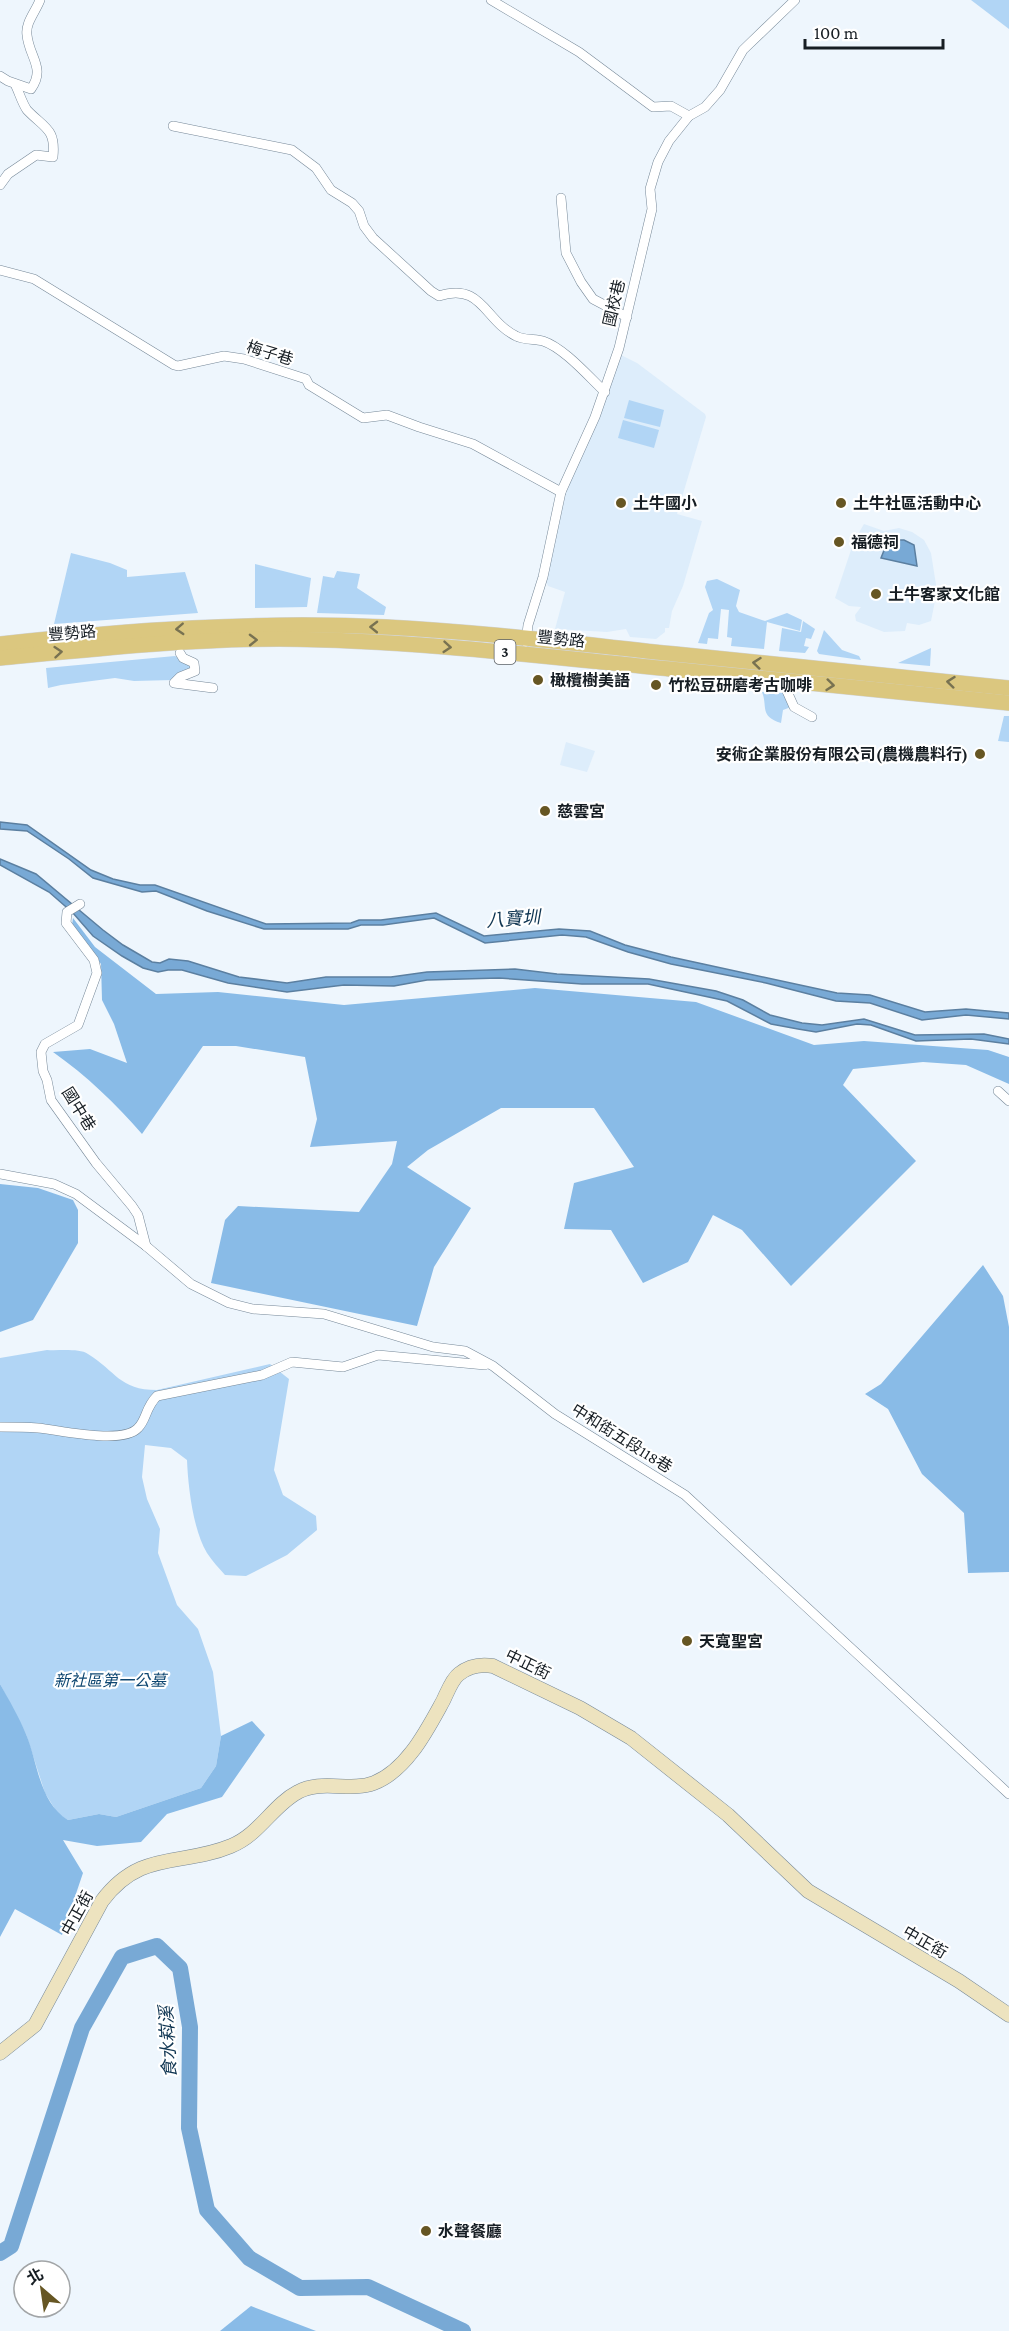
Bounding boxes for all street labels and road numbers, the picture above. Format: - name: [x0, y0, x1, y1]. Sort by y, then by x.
- street label: 國校巷: [600, 278, 628, 328]
- street label: 梅子巷: [245, 338, 295, 368]
- street label: 豐勢路: [47, 622, 97, 644]
- street label: 豐勢路: [536, 628, 586, 650]
- road number: 3: [494, 640, 516, 664]
- street label: 國中巷: [59, 1084, 99, 1134]
- street label: 中和街五段118巷: [569, 1400, 675, 1476]
- street label: 中正街: [503, 1646, 553, 1682]
- street label: 中正街: [58, 1888, 96, 1938]
- street label: 中正街: [900, 1923, 950, 1961]

